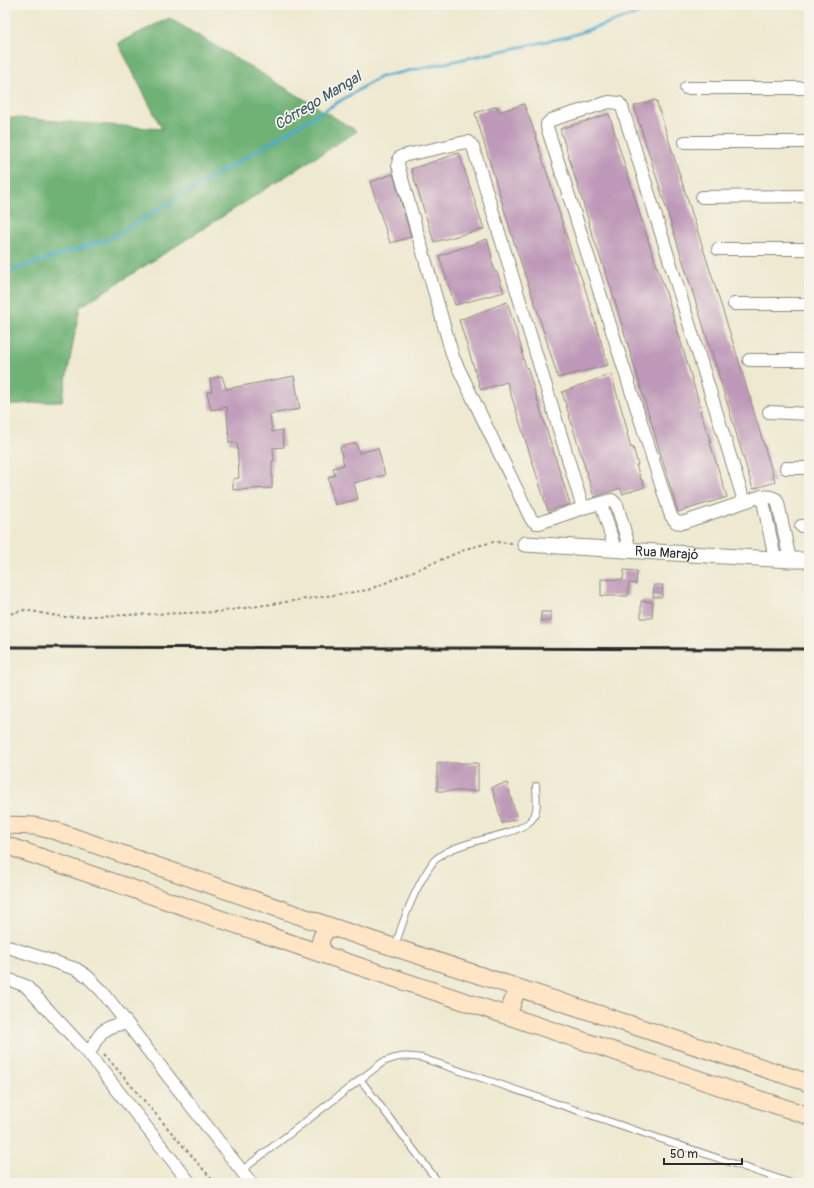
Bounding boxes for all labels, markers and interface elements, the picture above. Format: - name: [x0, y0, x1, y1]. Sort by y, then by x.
- water label: Córrego Mangal: [271, 67, 366, 134]
- street label: Rua Marajó: [634, 542, 699, 563]
- scale bar: [664, 1140, 742, 1166]
- text: 50 m: [670, 1147, 698, 1162]

